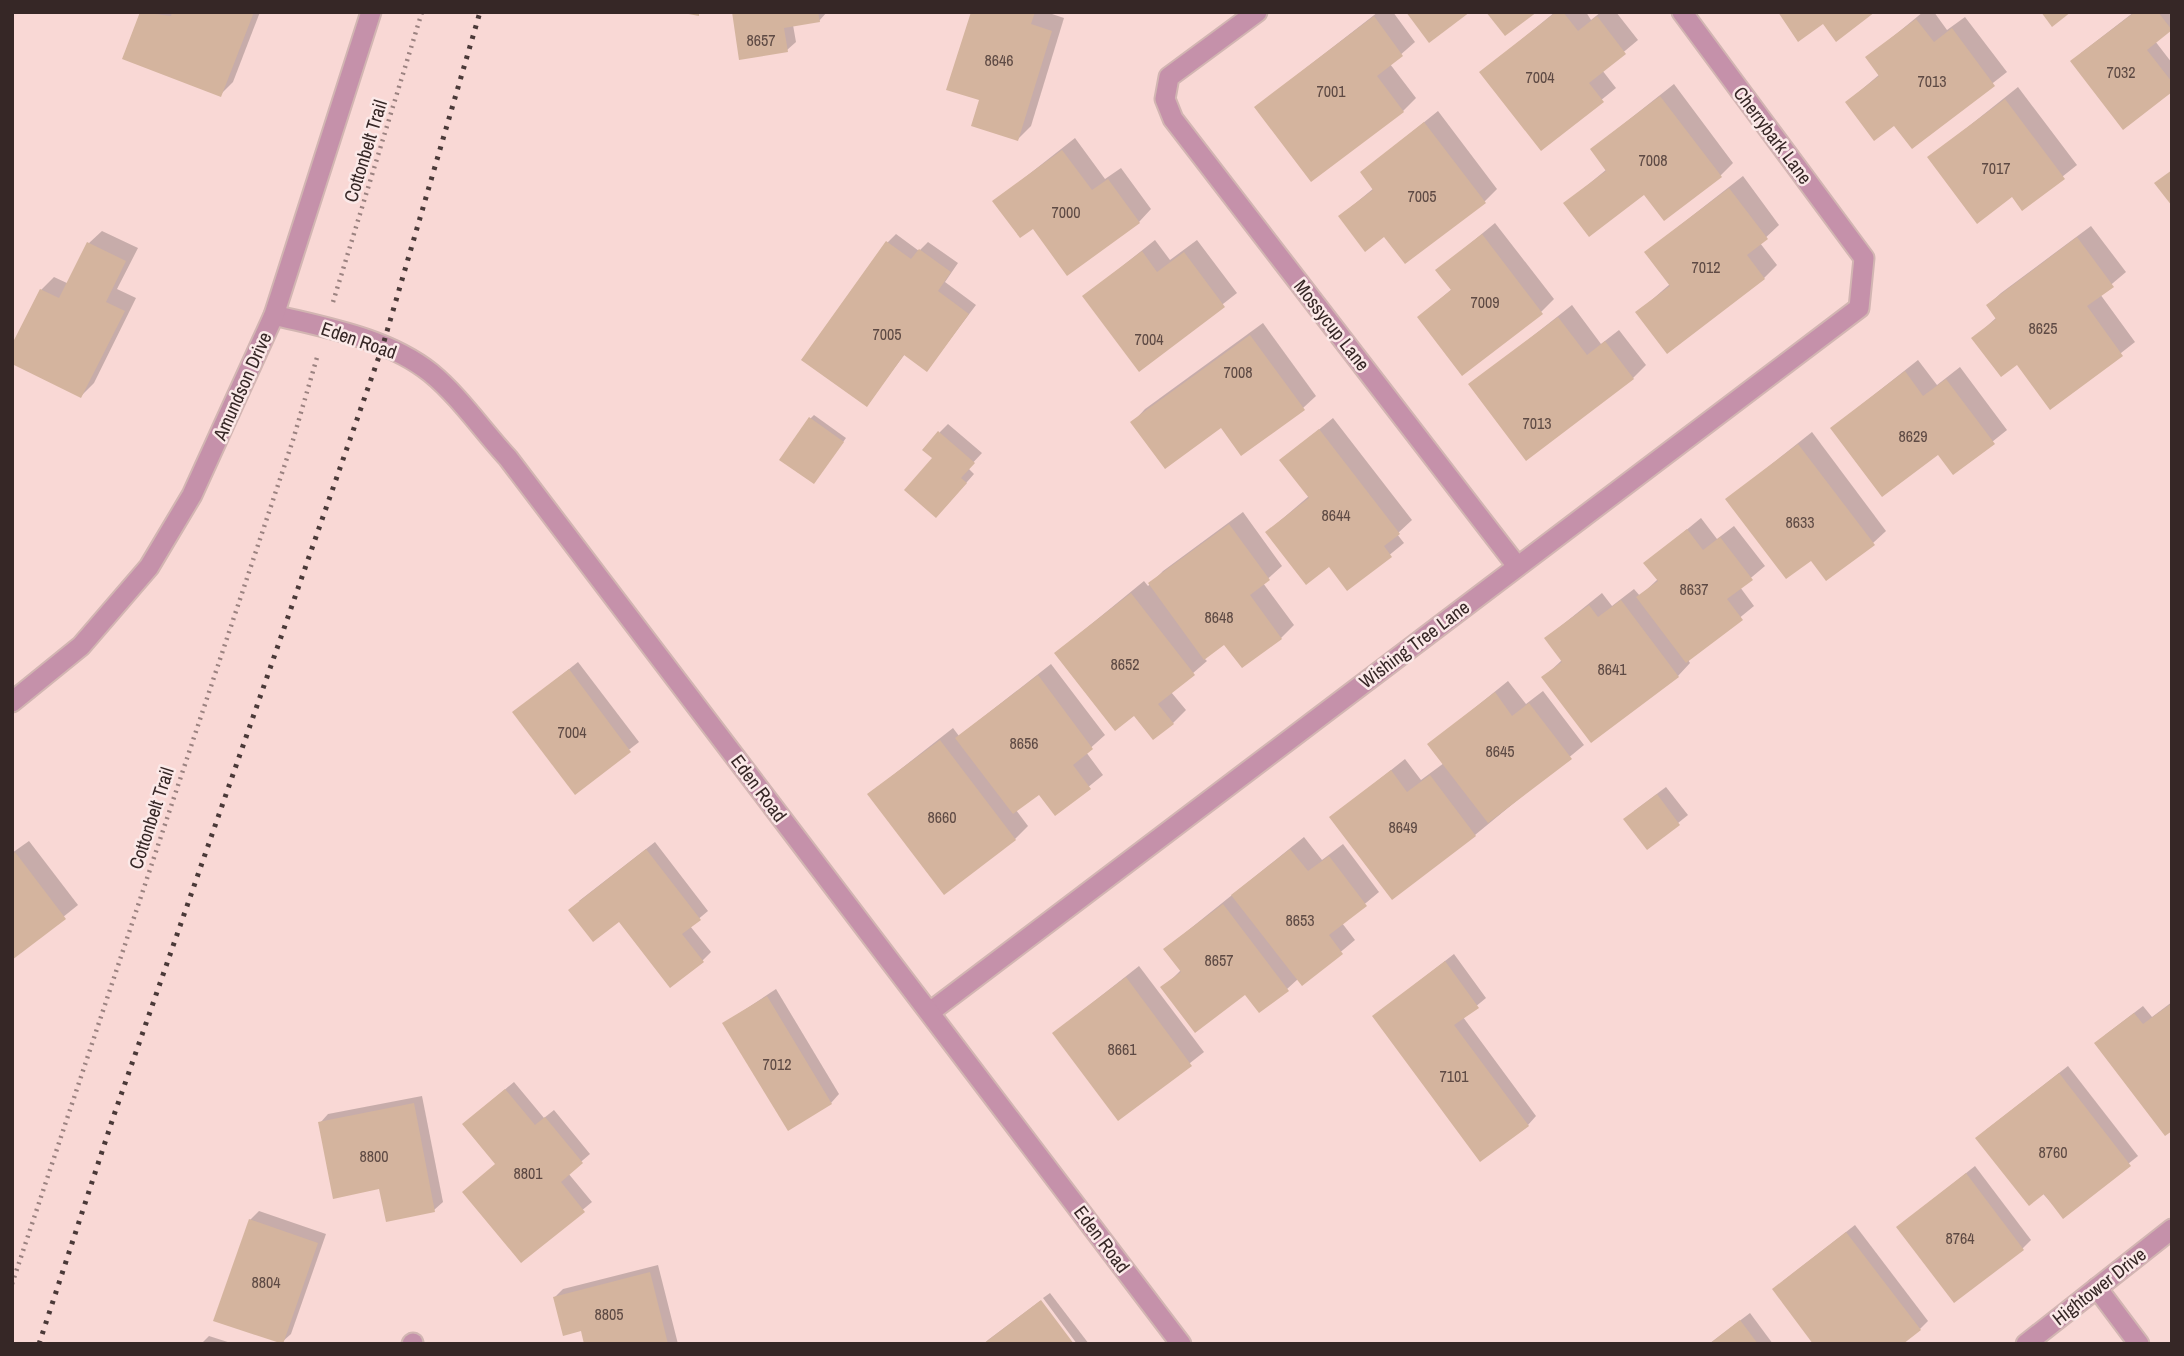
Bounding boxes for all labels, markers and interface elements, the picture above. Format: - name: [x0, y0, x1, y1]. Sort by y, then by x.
- house number: 8657: [746, 29, 776, 51]
- house number: 8646: [984, 49, 1014, 71]
- house number: 7032: [2106, 61, 2136, 83]
- house number: 7004: [1525, 66, 1555, 88]
- house number: 7013: [1917, 70, 1947, 92]
- house number: 7001: [1316, 80, 1346, 102]
- street label: Cherrybark Lane: [1728, 81, 1818, 189]
- street label: Cottonbelt Trail: [337, 97, 393, 205]
- house number: 7008: [1638, 149, 1668, 171]
- house number: 7017: [1981, 157, 2011, 179]
- house number: 7005: [1407, 185, 1437, 207]
- house number: 7000: [1051, 201, 1081, 223]
- house number: 7012: [1691, 256, 1721, 278]
- street label: Mossycup Lane: [1288, 274, 1376, 376]
- house number: 7009: [1470, 291, 1500, 313]
- street label: Eden Road: [318, 315, 400, 365]
- house number: 8625: [2028, 317, 2058, 339]
- house number: 7005: [872, 323, 902, 345]
- street label: Amundson Drive: [206, 328, 277, 445]
- house number: 7004: [1134, 328, 1164, 350]
- house number: 7008: [1223, 361, 1253, 383]
- house number: 7013: [1522, 412, 1552, 434]
- house number: 8629: [1898, 425, 1928, 447]
- house number: 8644: [1321, 504, 1351, 526]
- house number: 8633: [1785, 511, 1815, 533]
- house number: 8637: [1679, 578, 1709, 600]
- street label: Wishing Tree Lane: [1354, 594, 1474, 694]
- house number: 8648: [1204, 606, 1234, 628]
- house number: 8652: [1110, 653, 1140, 675]
- house number: 8641: [1597, 658, 1627, 680]
- house number: 7004: [557, 721, 587, 743]
- house number: 8656: [1009, 732, 1039, 754]
- house number: 8645: [1485, 740, 1515, 762]
- street label: Eden Road: [725, 749, 793, 827]
- street label: Cottonbelt Trail: [122, 764, 180, 872]
- house number: 8660: [927, 806, 957, 828]
- house number: 8649: [1388, 816, 1418, 838]
- house number: 8653: [1285, 909, 1315, 931]
- house number: 8657: [1204, 949, 1234, 971]
- house number: 8661: [1107, 1038, 1137, 1060]
- house number: 7012: [762, 1053, 792, 1075]
- house number: 7101: [1439, 1065, 1469, 1087]
- house number: 8760: [2038, 1141, 2068, 1163]
- house number: 8800: [359, 1145, 389, 1167]
- house number: 8801: [513, 1162, 543, 1184]
- street label: Eden Road: [1068, 1200, 1136, 1278]
- house number: 8764: [1945, 1227, 1975, 1249]
- street label: Hightower Drive: [2047, 1241, 2151, 1331]
- house number: 8804: [251, 1271, 281, 1293]
- house number: 8805: [594, 1303, 624, 1325]

